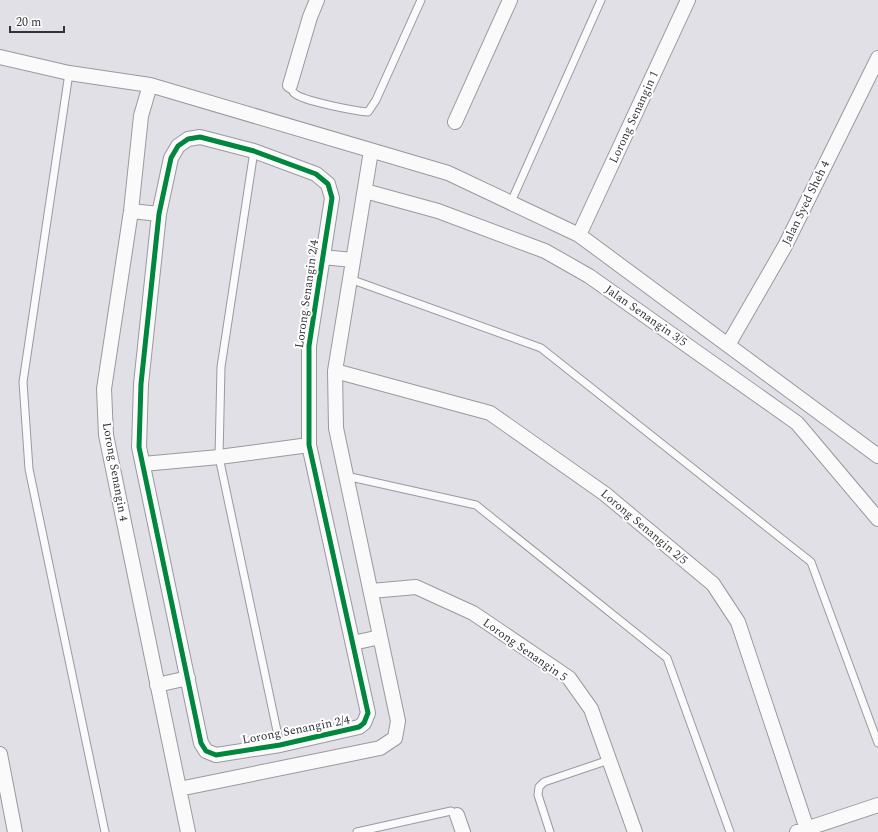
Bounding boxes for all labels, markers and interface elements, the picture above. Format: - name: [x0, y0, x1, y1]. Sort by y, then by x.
- scale bar: [10, 8, 64, 34]
- text: 20 m: [16, 13, 41, 32]
- street label: Lorong Senangin 1: [604, 68, 664, 166]
- street label: Jalan Syed Sheh 4: [777, 157, 835, 249]
- street label: Lorong Senangin 2/4: [290, 239, 324, 349]
- street label: Jalan Senangin 3/5: [601, 280, 691, 352]
- street label: Lorong Senangin 4: [97, 421, 133, 523]
- street label: Lorong Senangin 2/5: [596, 485, 692, 569]
- street label: Lorong Senangin 5: [479, 613, 571, 687]
- street label: Lorong Senangin 2/4: [241, 710, 351, 750]

